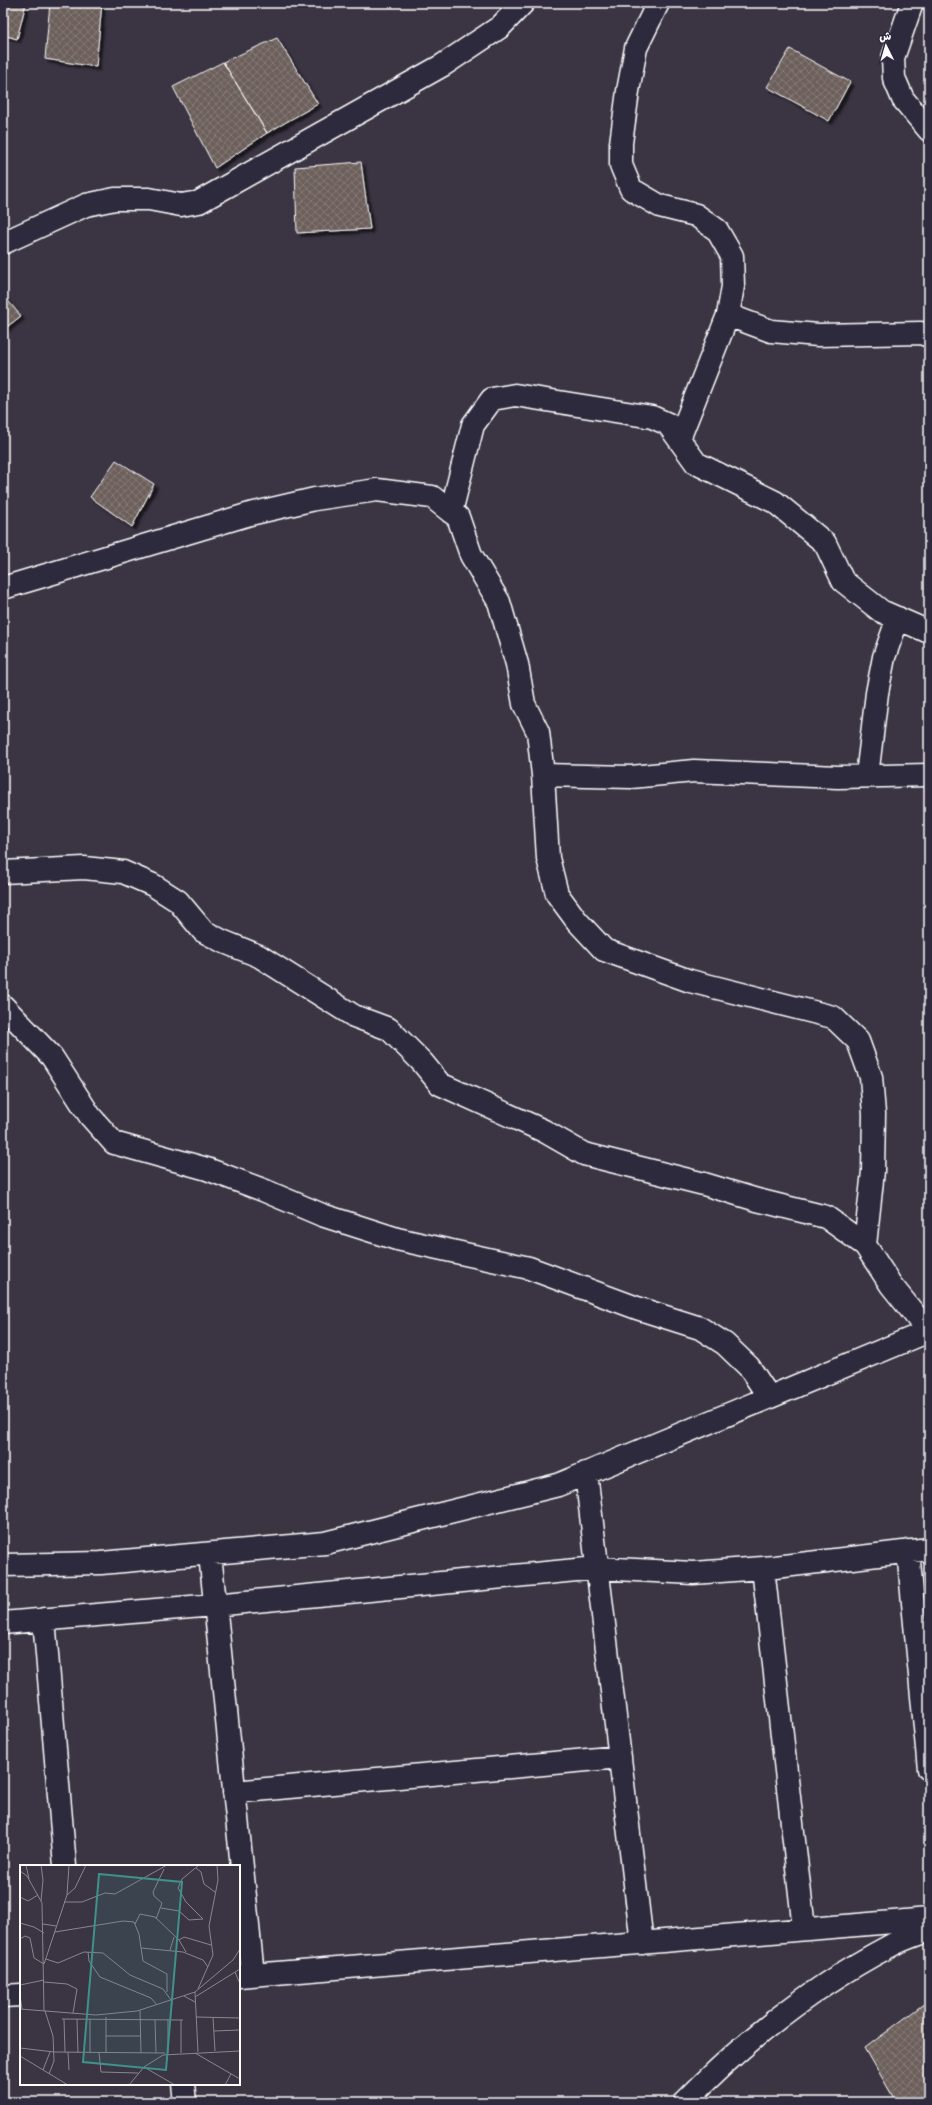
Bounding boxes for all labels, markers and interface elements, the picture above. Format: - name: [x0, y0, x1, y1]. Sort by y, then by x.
- north arrow: [866, 26, 906, 66]
- text: ش: [878, 29, 892, 46]
- inset map: [20, 1865, 240, 2085]

